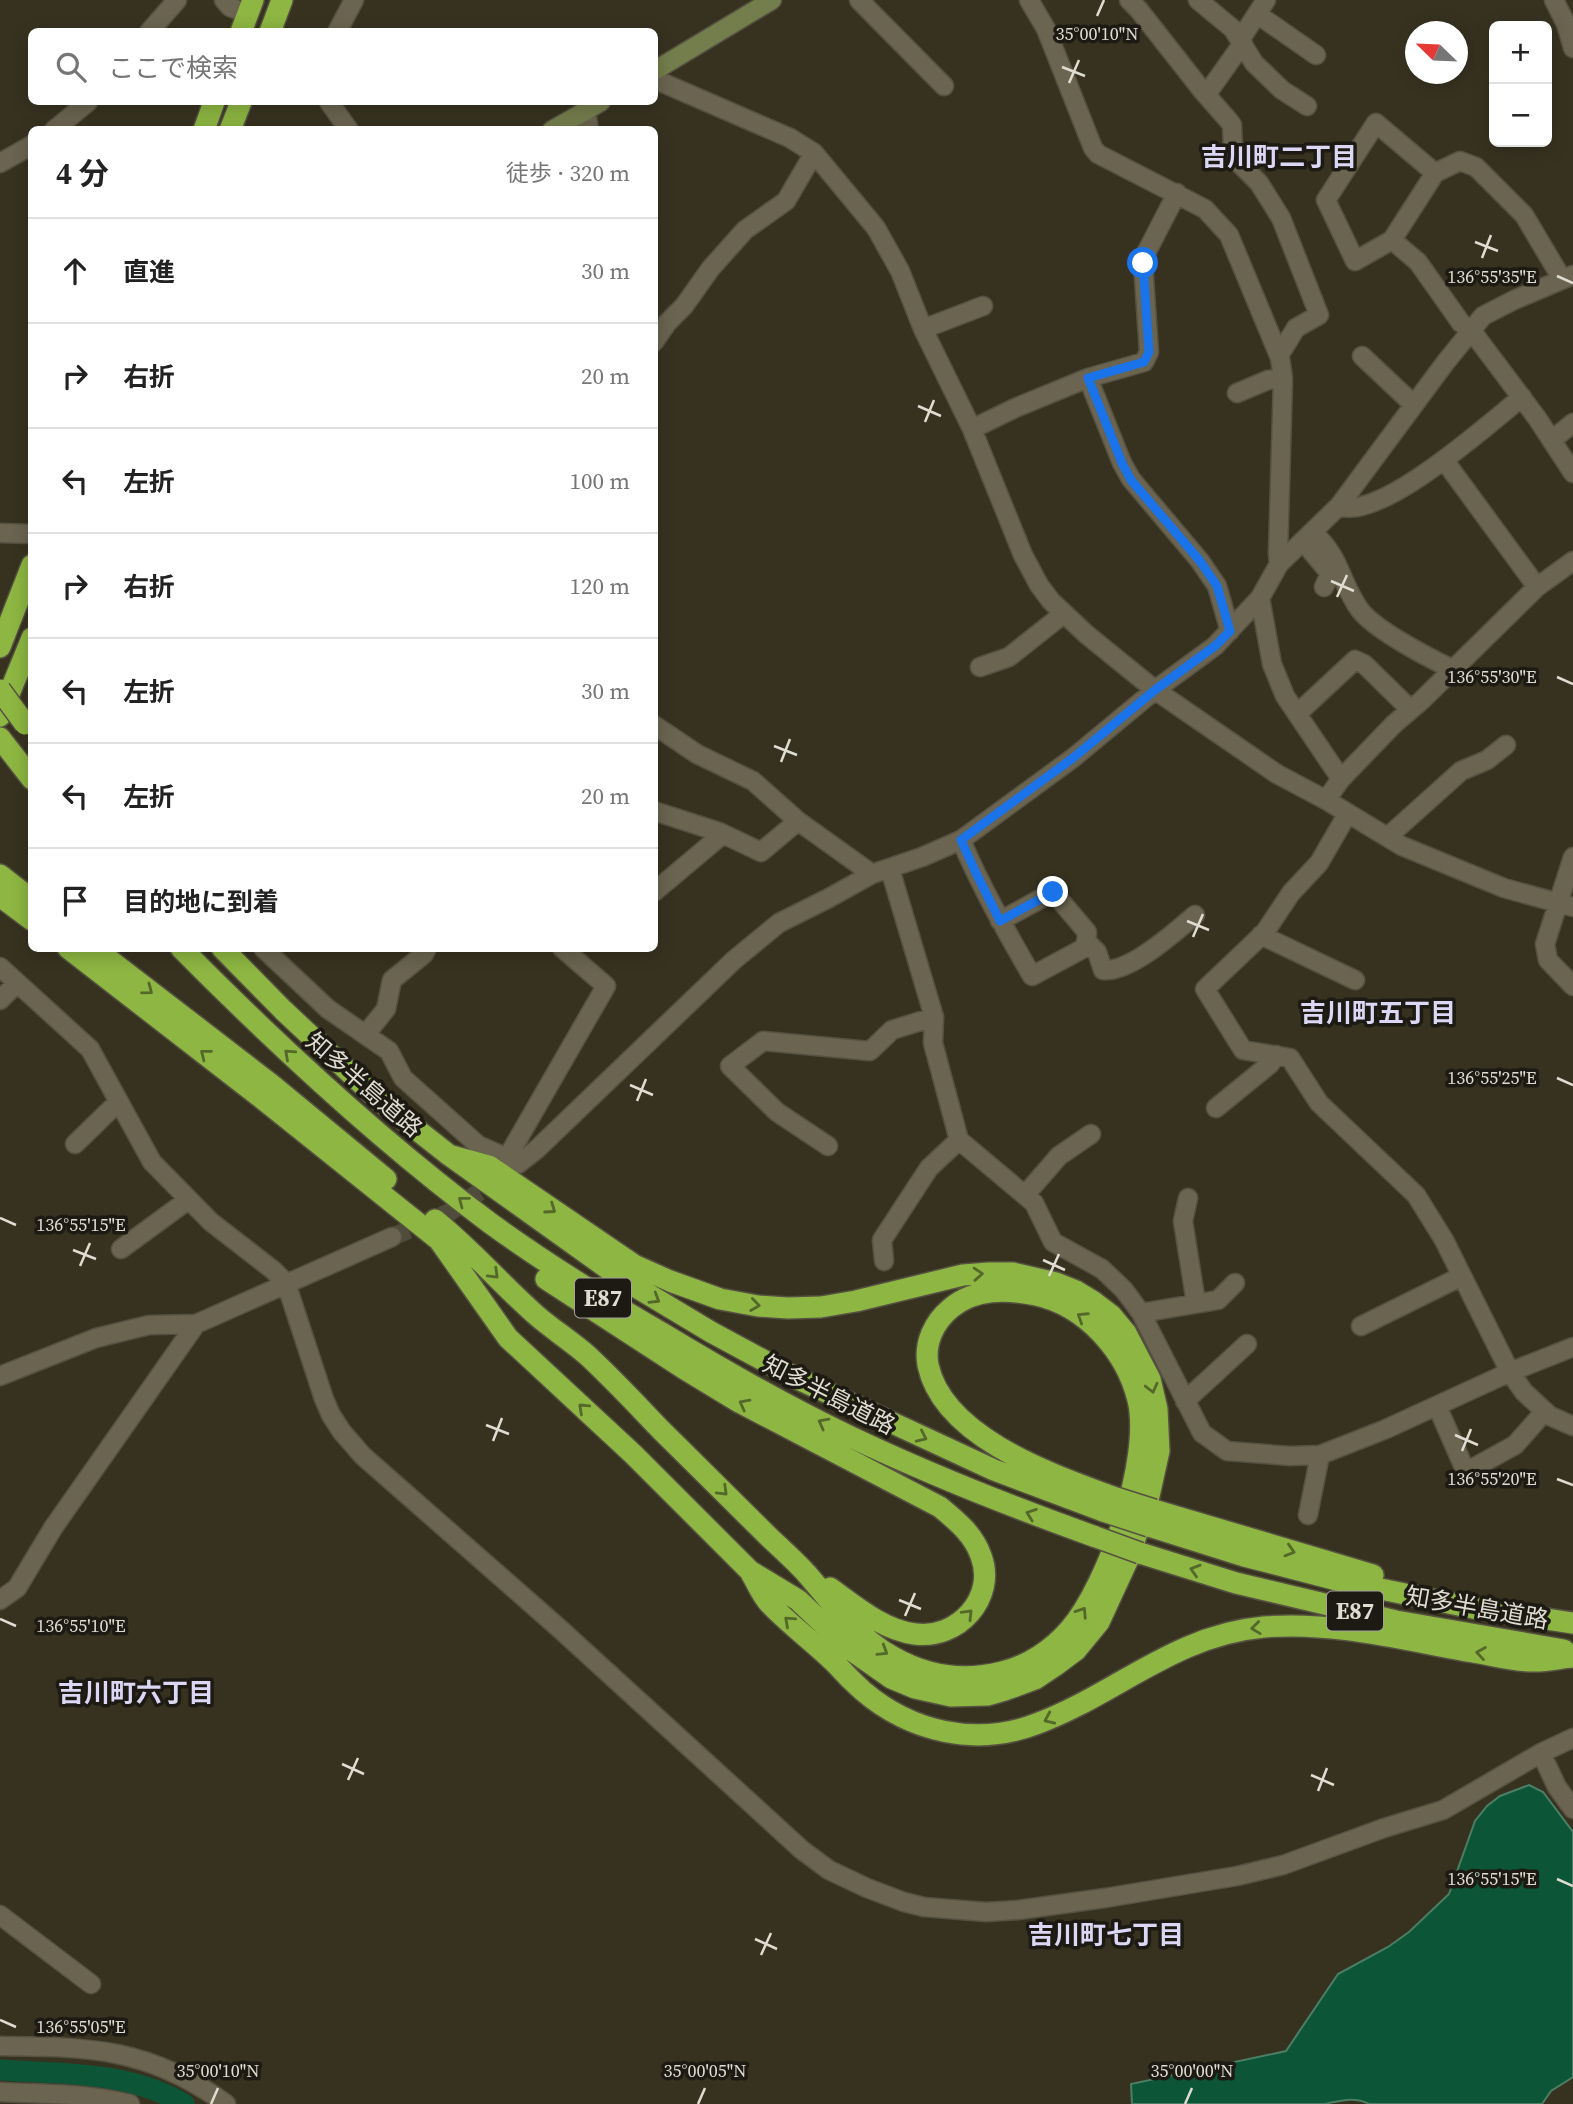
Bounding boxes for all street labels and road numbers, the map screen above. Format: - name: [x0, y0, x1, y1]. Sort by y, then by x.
- street label: 知多半島道路: [299, 1025, 429, 1144]
- road number: E87: [575, 1278, 631, 1317]
- street label: 知多半島道路: [758, 1347, 901, 1442]
- street label: 知多半島道路: [1403, 1579, 1551, 1636]
- road number: E87: [1327, 1592, 1383, 1630]

